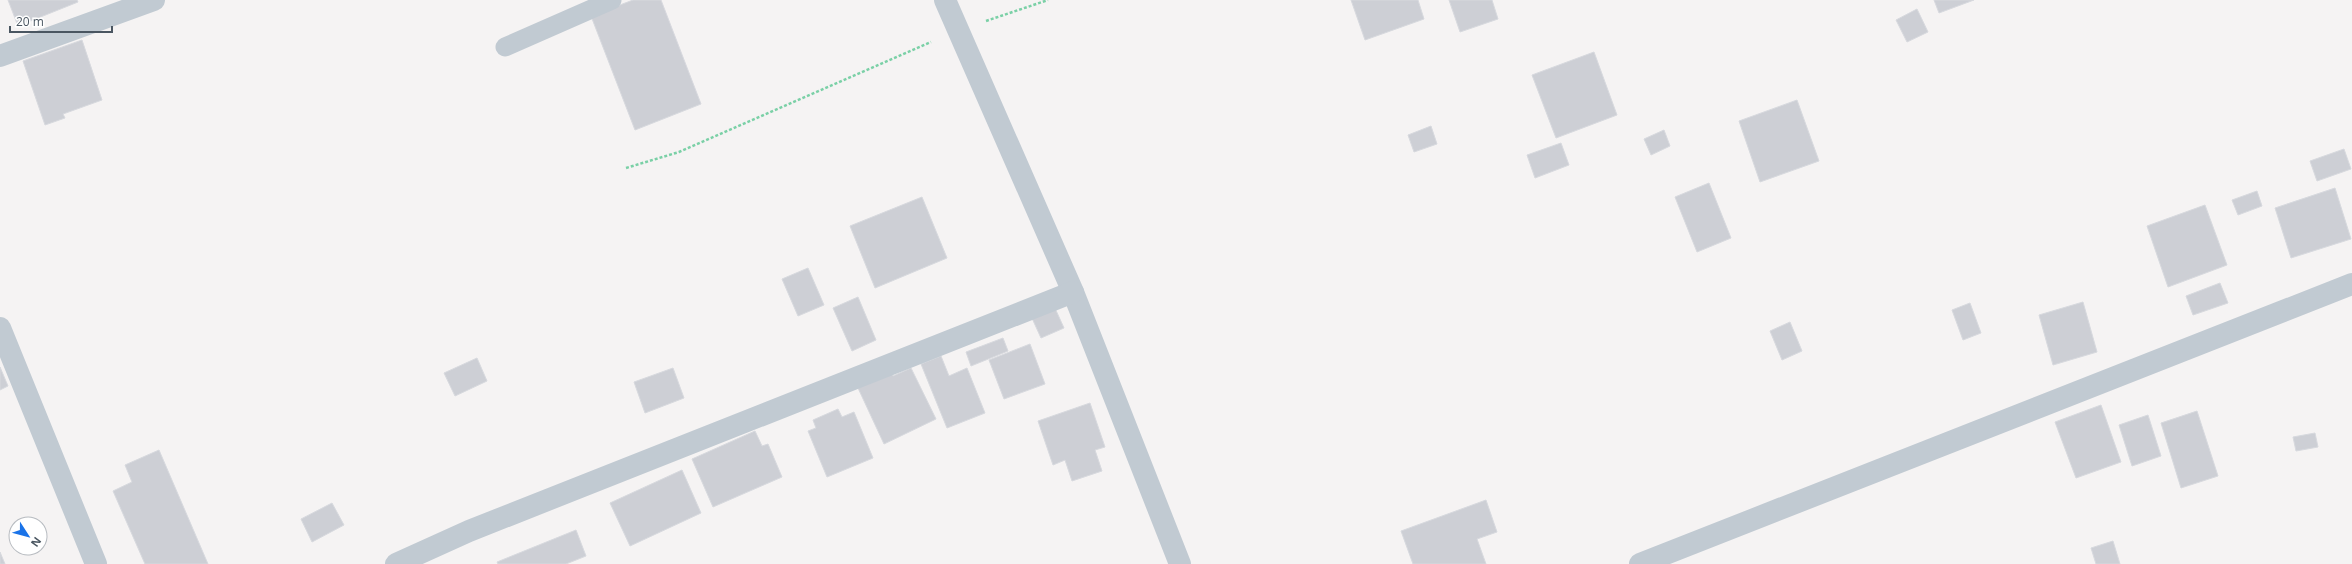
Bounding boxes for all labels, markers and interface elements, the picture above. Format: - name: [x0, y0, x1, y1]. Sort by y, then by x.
- scale bar: [10, 8, 112, 34]
- text: 20 m: [16, 13, 44, 30]
- north arrow: [8, 516, 48, 556]
- text: N: [28, 534, 45, 550]

